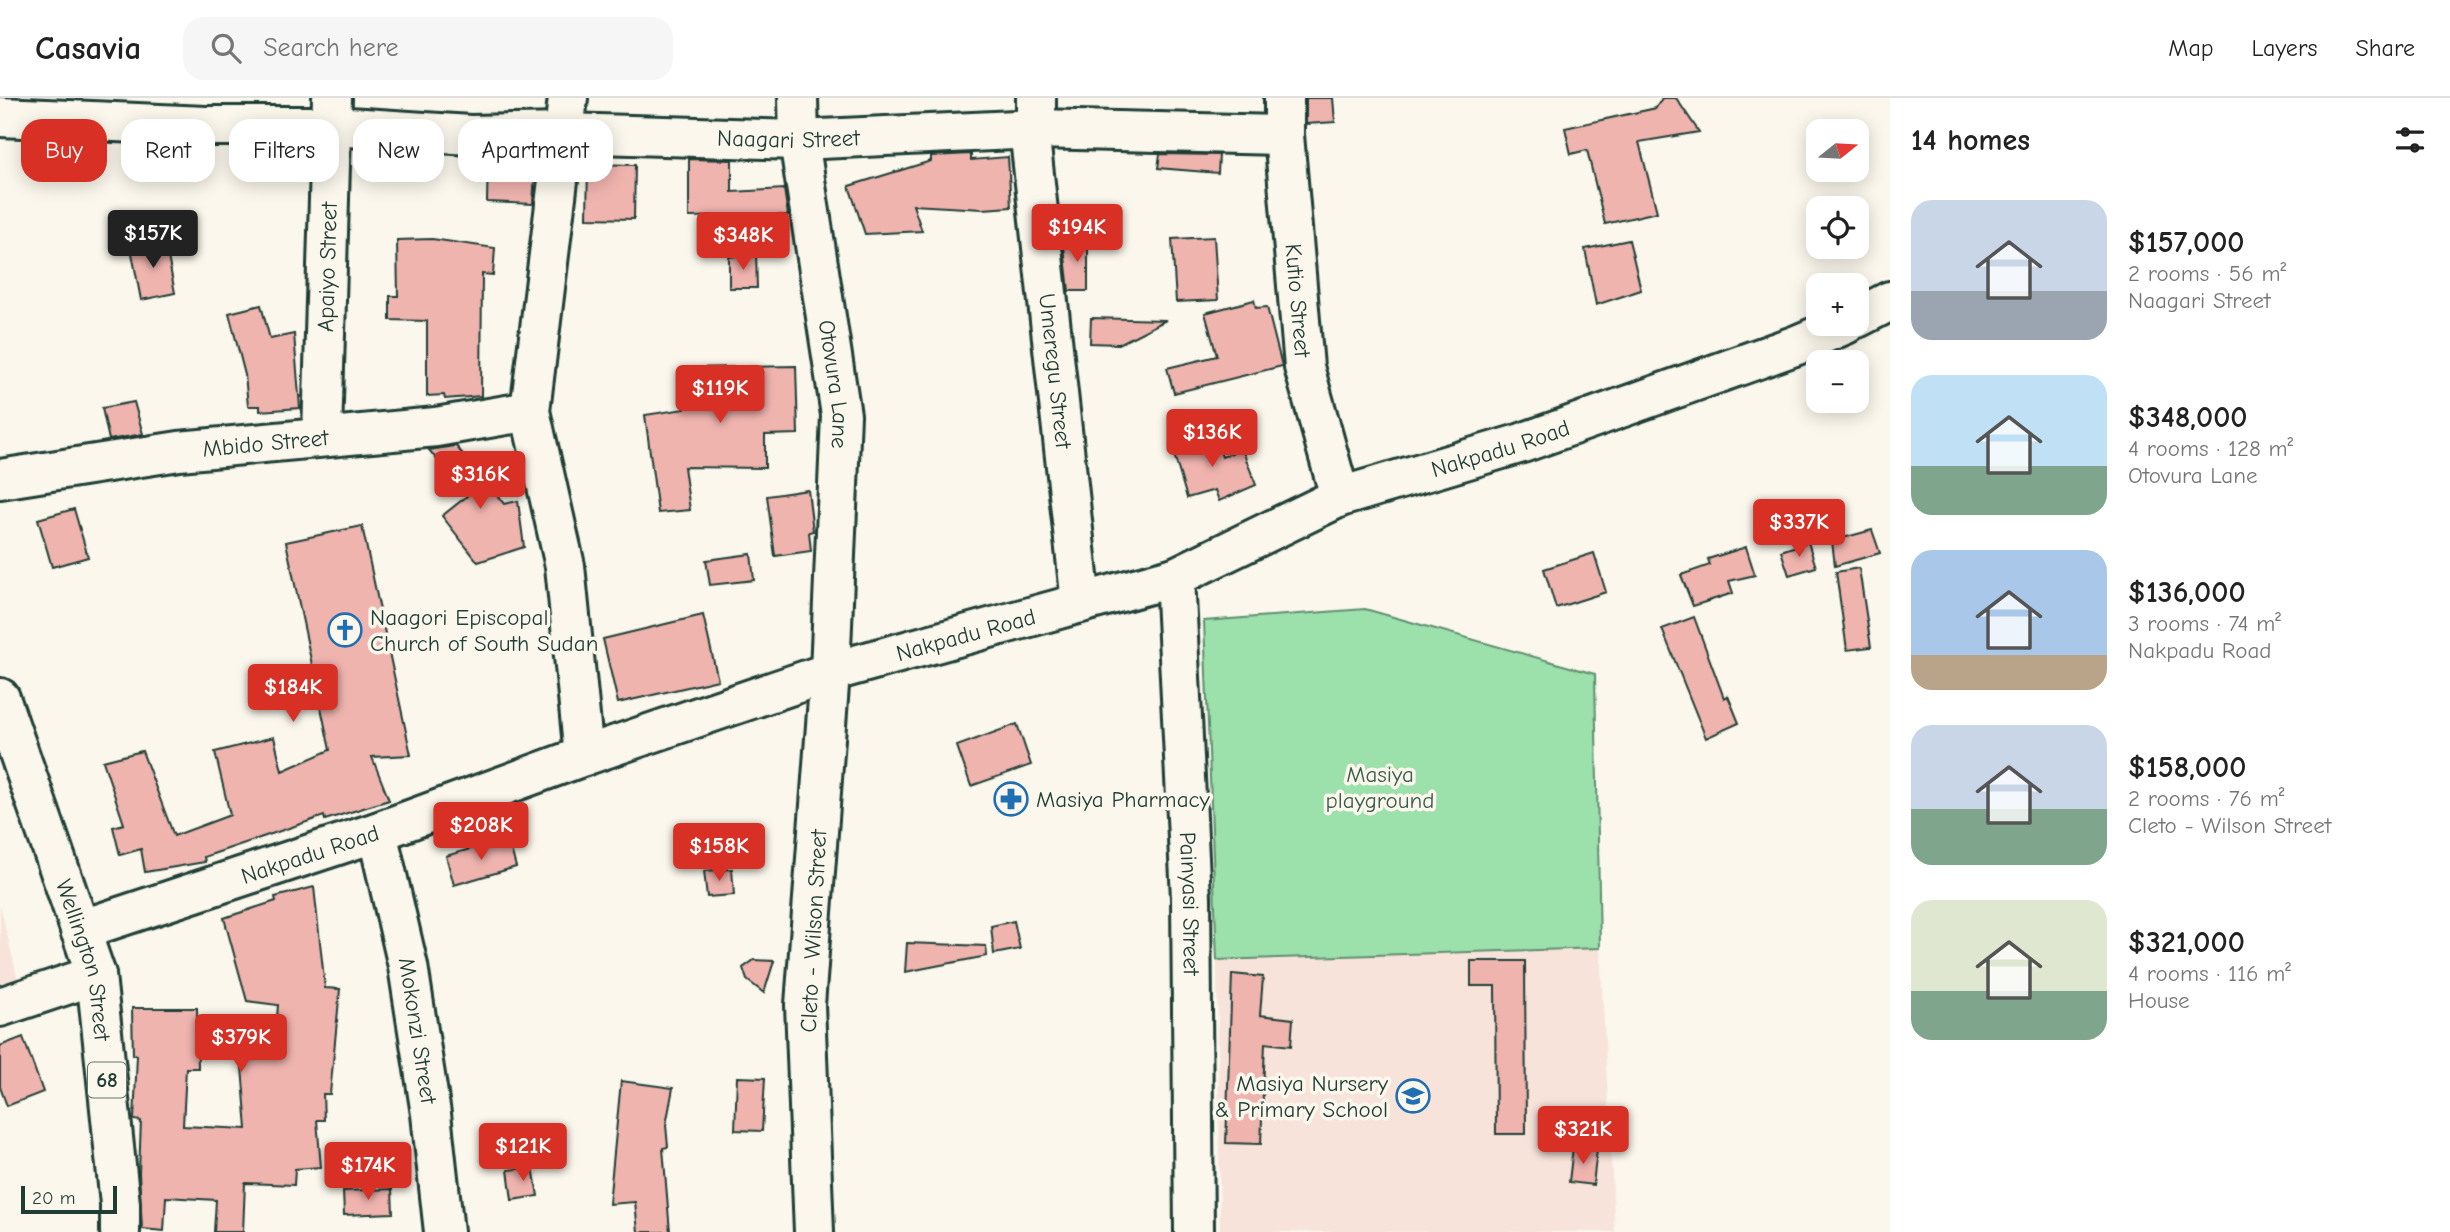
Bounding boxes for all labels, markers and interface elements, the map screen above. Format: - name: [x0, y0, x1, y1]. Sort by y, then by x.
- search box: [183, 17, 673, 80]
- text: Casavia: [35, 29, 141, 67]
- icon: search: [207, 29, 245, 67]
- text: Search here: [263, 33, 399, 63]
- text: Map: [2168, 34, 2214, 62]
- text: Layers: [2252, 34, 2317, 62]
- text: Share: [2355, 34, 2415, 62]
- chip: Buy: [21, 119, 107, 182]
- chip: Rent: [121, 119, 215, 182]
- chip: Filters: [229, 119, 339, 182]
- chip: New: [353, 119, 444, 182]
- chip: Apartment: [458, 119, 613, 182]
- north arrow: [1806, 119, 1869, 182]
- map controls: [1806, 119, 1869, 413]
- icon: filters: [2391, 121, 2429, 159]
- text: 14 homes: [1911, 123, 2030, 158]
- street label: Naagari Street: [717, 124, 862, 154]
- button: locate: [1806, 196, 1869, 259]
- street label: Apaiyo Street: [312, 200, 343, 333]
- pin: $194K: [1028, 204, 1126, 264]
- pin: $157K: [104, 211, 202, 270]
- pin: $348K: [694, 212, 792, 272]
- text: $194K: [1048, 213, 1106, 240]
- text: $157K: [124, 219, 182, 246]
- text: $348K: [713, 221, 773, 248]
- text: $157,000: [2128, 225, 2245, 260]
- icon: home: [1967, 228, 2051, 312]
- street label: Kutio Street: [1279, 243, 1316, 360]
- text: 2 rooms · 56 m²: [2128, 260, 2286, 287]
- button: +: [1806, 273, 1869, 336]
- text: Naagari Street: [2128, 287, 2271, 314]
- street label: Umeregu Street: [1033, 292, 1077, 451]
- street label: Otovura Lane: [813, 318, 854, 449]
- button: −: [1806, 350, 1869, 413]
- pin: $119K: [671, 366, 769, 425]
- text: $119K: [692, 374, 748, 401]
- text: $348,000: [2128, 400, 2248, 435]
- icon: home: [1967, 403, 2051, 487]
- pin: $136K: [1163, 410, 1261, 469]
- street label: Nakpadu Road: [1428, 414, 1573, 483]
- text: $136K: [1182, 418, 1242, 445]
- street label: Mbido Street: [201, 424, 331, 463]
- text: 4 rooms · 128 m²: [2128, 435, 2293, 462]
- pin: $316K: [431, 452, 529, 511]
- text: $316K: [450, 460, 510, 487]
- text: Otovura Lane: [2128, 462, 2257, 489]
- pin: $337K: [1750, 500, 1848, 559]
- text: $337K: [1769, 508, 1829, 535]
- text: $136,000: [2128, 575, 2246, 610]
- icon: home: [1967, 578, 2051, 662]
- street label: Nakpadu Road: [893, 603, 1039, 667]
- place label: Naagori Episcopal Church of South Sudan: [370, 604, 598, 657]
- text: 3 rooms · 74 m²: [2128, 610, 2281, 637]
- church icon: Naagori Episcopal Church of South Sudan: [326, 611, 364, 649]
- text: Nakpadu Road: [2128, 637, 2272, 664]
- pin: $184K: [244, 664, 342, 724]
- text: $184K: [264, 673, 322, 700]
- text: $158,000: [2128, 750, 2246, 785]
- icon: home: [1967, 753, 2051, 837]
- park label: Masiya playground: [1326, 761, 1434, 814]
- pharmacy icon: Masiya Pharmacy: [992, 780, 1030, 818]
- text: 2 rooms · 76 m²: [2128, 785, 2284, 812]
- place label: Masiya Pharmacy: [1036, 786, 1211, 813]
- pin: $208K: [432, 802, 530, 862]
- text: $208K: [449, 811, 513, 838]
- text: Cleto - Wilson Street: [2128, 812, 2331, 839]
- street label: Nakpadu Road: [238, 819, 382, 890]
- pin: $158K: [670, 824, 768, 883]
- street label: Cleto - Wilson Street: [795, 827, 832, 1033]
- street label: Painyasi Street: [1174, 831, 1205, 977]
- text: $158K: [689, 832, 749, 859]
- street label: Wellington Street: [50, 876, 116, 1044]
- text: $321,000: [2128, 925, 2245, 960]
- icon: home: [1967, 928, 2051, 1012]
- street label: Mokonzi Street: [393, 956, 442, 1107]
- text: 4 rooms · 116 m²: [2128, 960, 2291, 987]
- text: House: [2128, 987, 2190, 1014]
- pin: $379K: [192, 1014, 290, 1074]
- text: $379K: [211, 1023, 271, 1050]
- road number: 68: [88, 1062, 126, 1098]
- place label: Masiya Nursery & Primary School: [1215, 1070, 1389, 1123]
- school or university icon: Masiya Nursery & Primary School: [1394, 1077, 1432, 1115]
- pin: $321K: [1534, 1107, 1632, 1166]
- text: $321K: [1554, 1115, 1612, 1142]
- pin: $121K: [474, 1124, 572, 1183]
- text: $121K: [495, 1132, 551, 1159]
- pin: $174K: [319, 1142, 417, 1202]
- text: $174K: [340, 1151, 396, 1178]
- scale bar: [21, 1183, 117, 1215]
- text: 20 m: [32, 1187, 76, 1209]

